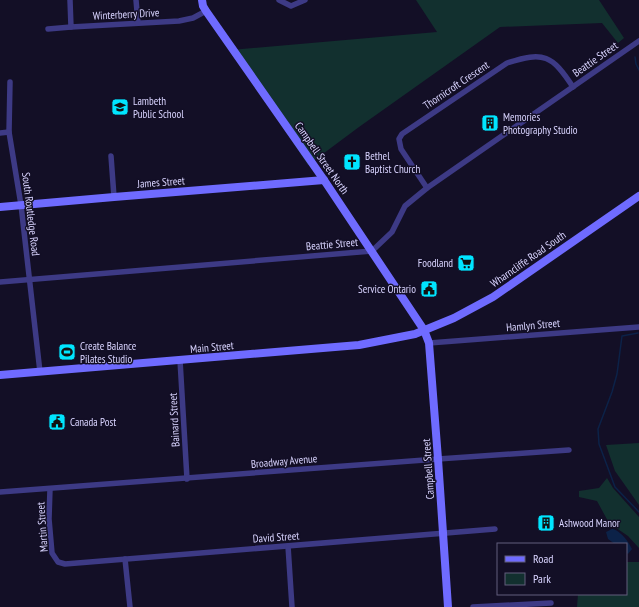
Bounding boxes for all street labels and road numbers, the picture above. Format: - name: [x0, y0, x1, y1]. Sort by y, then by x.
- street label: Winterberry Drive: [92, 5, 160, 23]
- street label: Beattie Street: [570, 38, 620, 80]
- street label: Thornicroft Crescent: [420, 58, 492, 112]
- street label: Campbell Street North: [292, 119, 352, 197]
- street label: South Routledge Road: [19, 171, 43, 257]
- street label: James Street: [136, 173, 185, 191]
- street label: Wharncliffe Road South: [488, 228, 569, 290]
- street label: Beattie Street: [305, 235, 359, 253]
- street label: Hamlyn Street: [505, 316, 561, 334]
- street label: Main Street: [190, 338, 234, 356]
- street label: Bainard Street: [166, 393, 182, 447]
- street label: Campbell Street: [419, 438, 437, 500]
- street label: Broadway Avenue: [250, 451, 318, 471]
- street label: Martin Street: [33, 502, 51, 552]
- street label: David Street: [252, 528, 300, 546]

